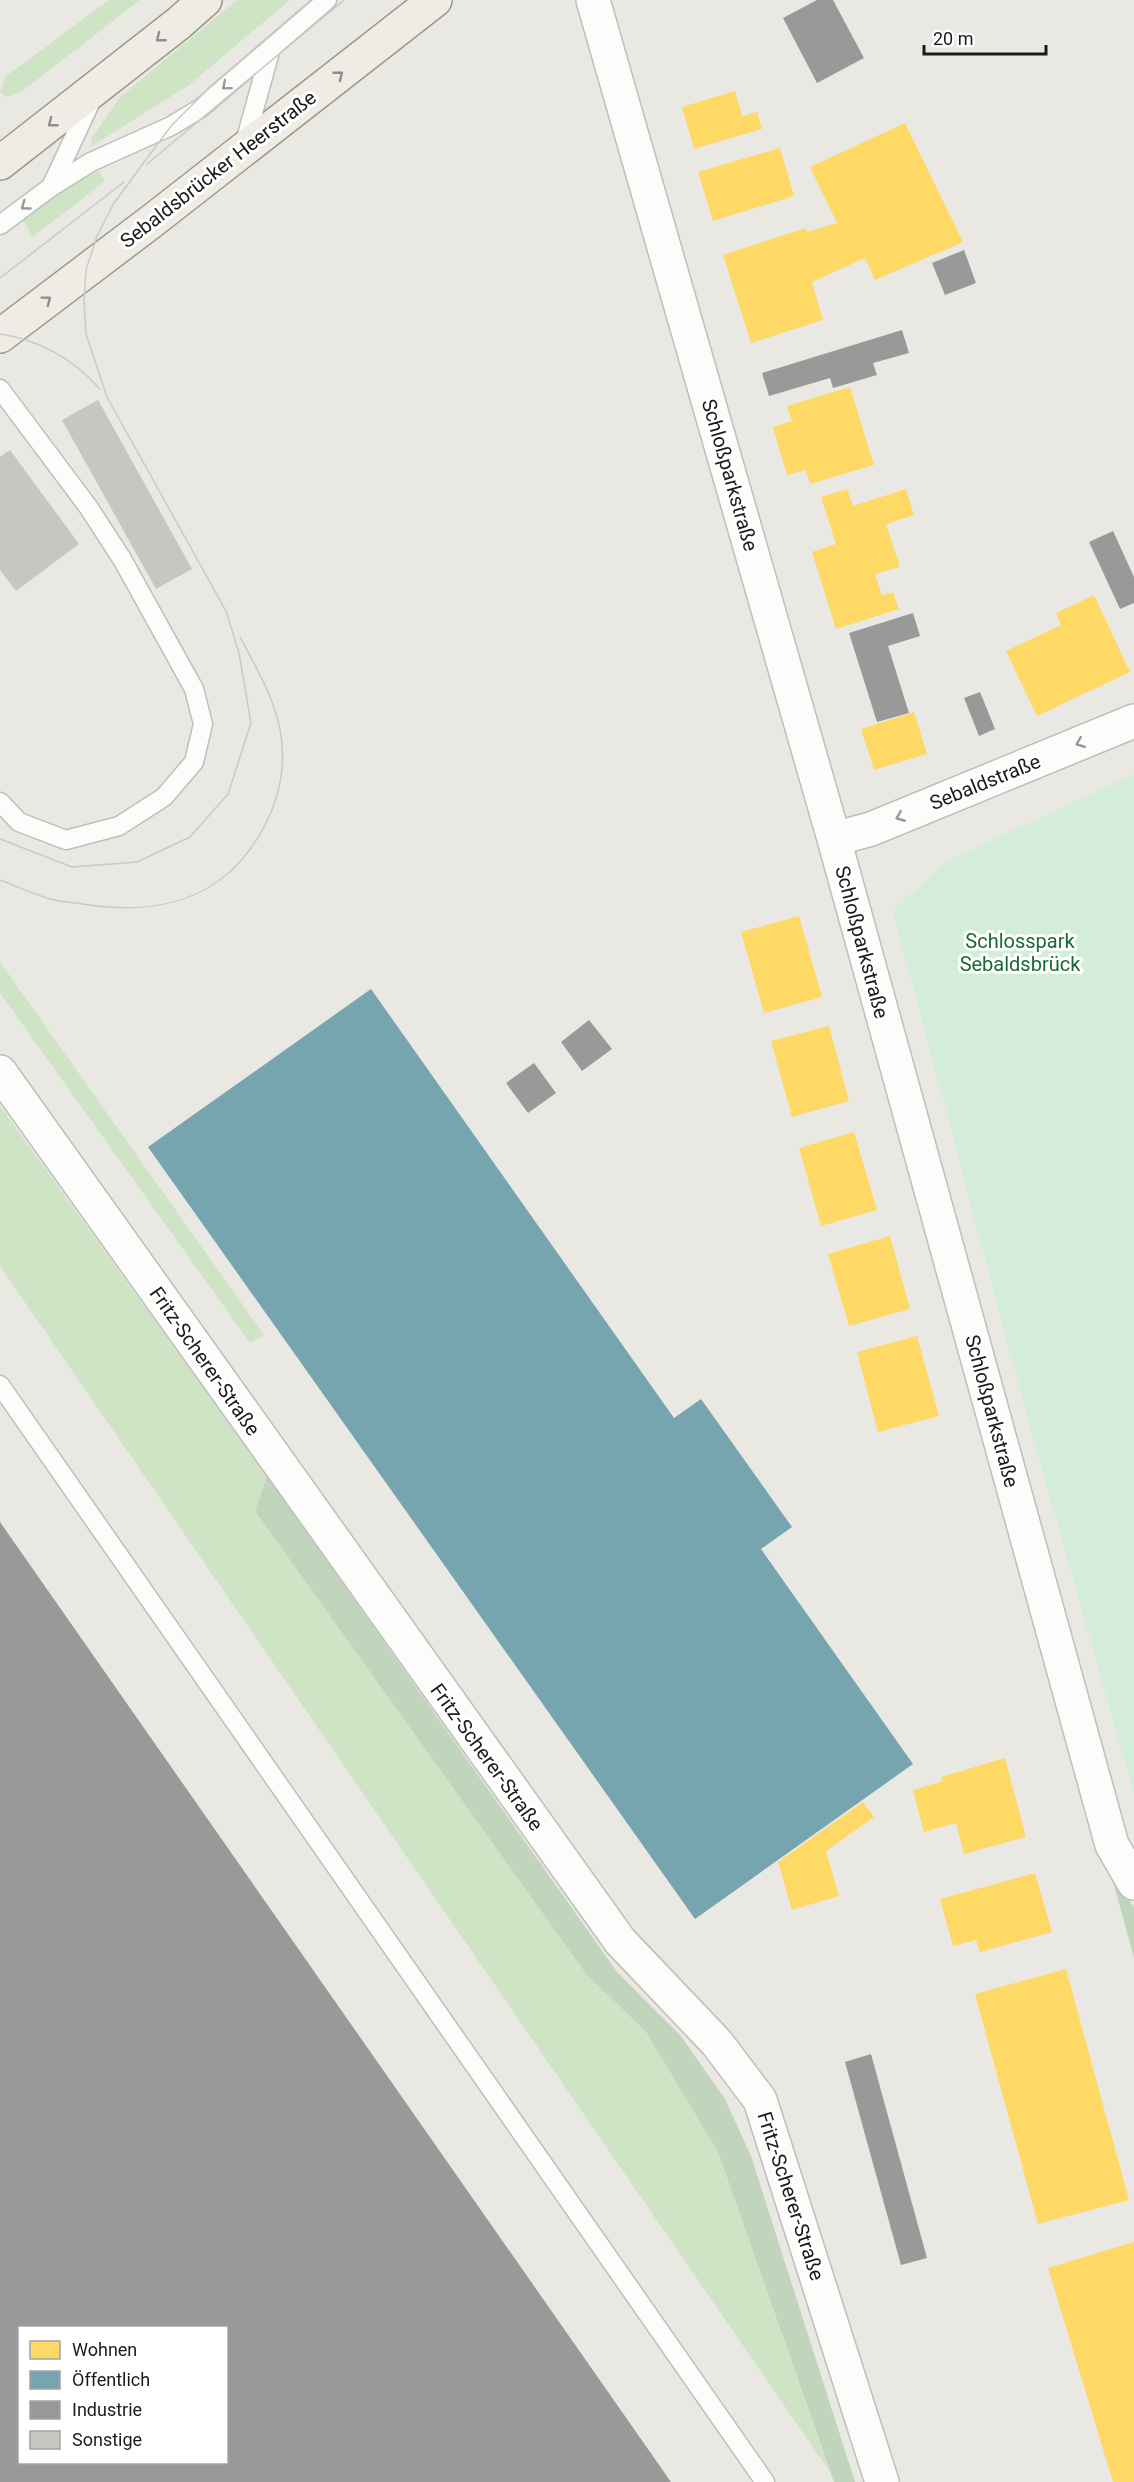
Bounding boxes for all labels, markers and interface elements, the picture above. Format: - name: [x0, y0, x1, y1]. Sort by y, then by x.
- scale bar: [924, 18, 1046, 56]
- text: 20 m: [933, 28, 973, 49]
- one-way arrow: [156, 30, 167, 41]
- one-way arrow: [332, 72, 343, 83]
- one-way arrow: [222, 79, 233, 90]
- street label: Sebaldsbrücker Heerstraße: [115, 85, 321, 253]
- one-way arrow: [47, 116, 58, 127]
- one-way arrow: [21, 199, 32, 210]
- one-way arrow: [40, 297, 51, 308]
- street label: Schloßparkstraße: [697, 396, 763, 554]
- one-way arrow: [1075, 736, 1086, 748]
- street label: Sebaldstraße: [926, 749, 1044, 815]
- one-way arrow: [895, 810, 906, 822]
- street label: Schloßparkstraße: [830, 863, 894, 1021]
- park label: Schlosspark Sebaldsbrück: [960, 929, 1081, 976]
- street label: Fritz-Scherer-Straße: [145, 1282, 265, 1440]
- street label: Schloßparkstraße: [960, 1332, 1024, 1490]
- street label: Fritz-Scherer-Straße: [426, 1679, 548, 1835]
- street label: Fritz-Scherer-Straße: [752, 2109, 830, 2283]
- legend: [18, 2326, 228, 2464]
- text: Wohnen: [72, 2339, 137, 2360]
- text: Öffentlich: [72, 2369, 150, 2390]
- text: Industrie: [72, 2399, 142, 2420]
- text: Sonstige: [72, 2429, 142, 2450]

